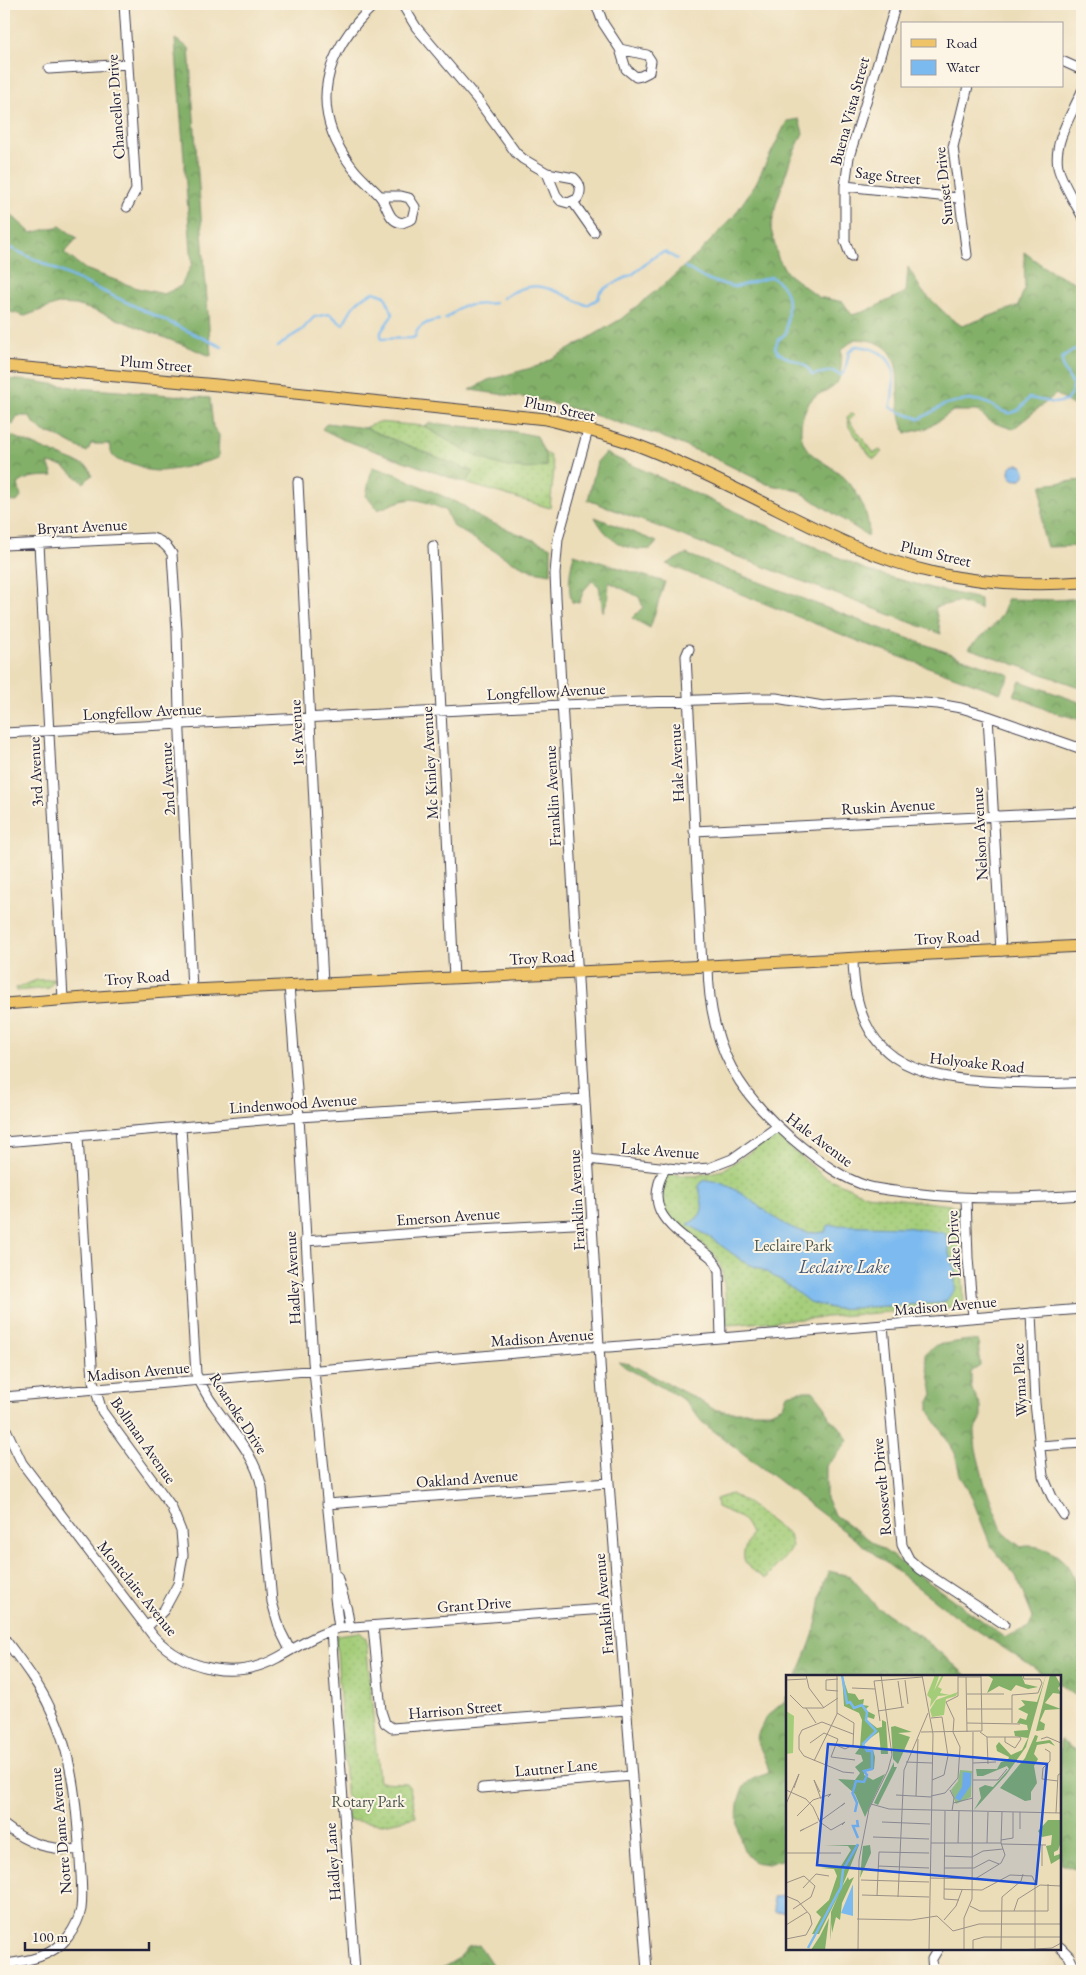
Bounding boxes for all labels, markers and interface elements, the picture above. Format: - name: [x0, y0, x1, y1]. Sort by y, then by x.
- legend: [901, 22, 1064, 88]
- text: Road: [946, 33, 978, 52]
- street label: Chancellor Drive: [101, 54, 130, 160]
- street label: Buena Vista Street: [825, 55, 874, 168]
- text: Water: [946, 57, 980, 76]
- street label: Sunset Drive: [929, 146, 958, 226]
- street label: Sage Street: [854, 162, 922, 189]
- street label: Plum Street: [119, 350, 193, 377]
- street label: Plum Street: [523, 391, 597, 426]
- street label: Bryant Avenue: [36, 514, 128, 539]
- street label: Plum Street: [898, 535, 973, 572]
- street label: Longfellow Avenue: [486, 678, 606, 705]
- street label: Longfellow Avenue: [82, 698, 202, 725]
- street label: 1st Avenue: [284, 699, 309, 767]
- street label: Mc Kinley Avenue: [416, 706, 443, 820]
- street label: Hale Avenue: [664, 723, 689, 803]
- street label: 3rd Avenue: [23, 736, 48, 808]
- street label: 2nd Avenue: [155, 742, 180, 816]
- street label: Franklin Avenue: [539, 745, 566, 847]
- street label: Nelson Avenue: [967, 787, 992, 881]
- street label: Ruskin Avenue: [841, 794, 936, 819]
- street label: Troy Road: [914, 925, 981, 950]
- street label: Troy Road: [509, 945, 576, 970]
- street label: Troy Road: [104, 965, 171, 990]
- street label: Holyoake Road: [928, 1047, 1026, 1078]
- street label: Lindenwood Avenue: [229, 1089, 357, 1118]
- street label: Hale Avenue: [782, 1107, 857, 1171]
- street label: Lake Avenue: [620, 1137, 700, 1164]
- street label: Franklin Avenue: [563, 1149, 590, 1251]
- street label: Emerson Avenue: [396, 1202, 501, 1231]
- street label: Lake Drive: [941, 1210, 966, 1278]
- street label: Hadley Avenue: [280, 1231, 305, 1325]
- park label: Leclaire Park: [754, 1235, 833, 1256]
- water label: Leclaire Lake: [798, 1255, 890, 1278]
- street label: Madison Avenue: [893, 1291, 997, 1320]
- street label: Madison Avenue: [490, 1323, 594, 1352]
- street label: Wyma Place: [1007, 1343, 1032, 1417]
- street label: Madison Avenue: [86, 1357, 190, 1386]
- street label: Roanoke Drive: [205, 1369, 273, 1458]
- street label: Bollman Avenue: [106, 1393, 181, 1488]
- street label: Roosevelt Drive: [867, 1437, 896, 1537]
- street label: Oakland Avenue: [415, 1464, 519, 1493]
- street label: Montclaire Avenue: [93, 1536, 183, 1640]
- street label: Franklin Avenue: [589, 1553, 618, 1655]
- street label: Grant Drive: [436, 1591, 512, 1618]
- inset map: [786, 1675, 1061, 1950]
- street label: Harrison Street: [407, 1695, 503, 1724]
- street label: Lautner Lane: [514, 1753, 598, 1782]
- street label: Notre Dame Avenue: [45, 1767, 76, 1895]
- park label: Rotary Park: [331, 1791, 405, 1812]
- street label: Hadley Lane: [319, 1822, 346, 1902]
- scale bar: [25, 1920, 149, 1952]
- text: 100 m: [32, 1927, 69, 1946]

